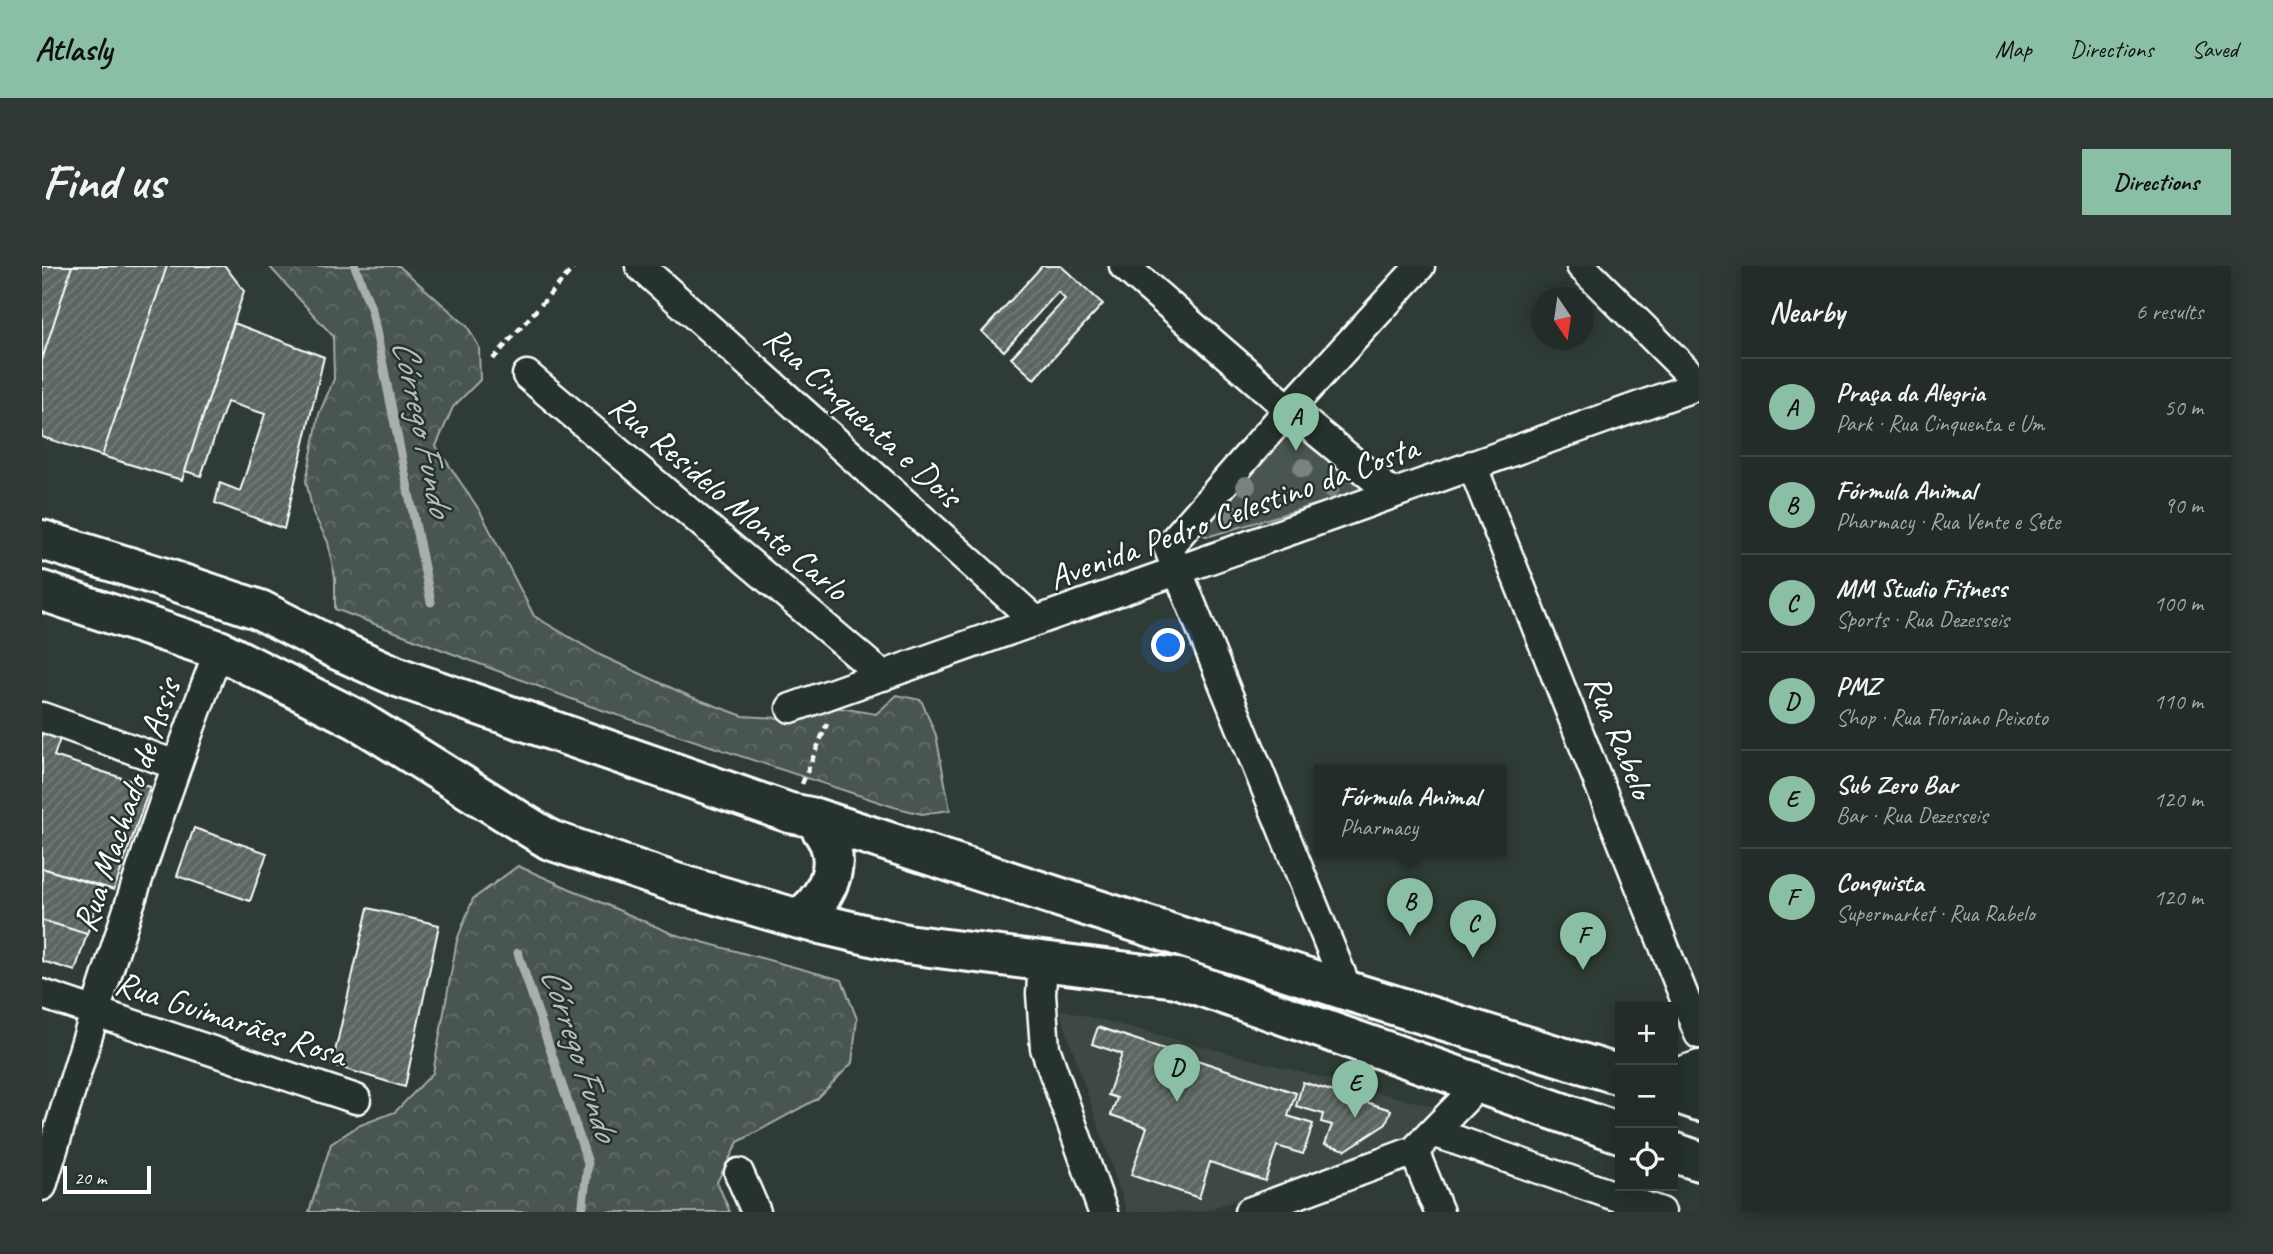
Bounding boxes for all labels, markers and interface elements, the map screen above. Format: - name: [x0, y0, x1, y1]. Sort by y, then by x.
- text: Atlasly: [35, 28, 112, 70]
- text: Map: [1995, 34, 2032, 64]
- text: Directions: [2070, 34, 2153, 64]
- text: Saved: [2191, 34, 2238, 64]
- button: Directions: [2082, 149, 2231, 215]
- text: Find us: [42, 151, 164, 213]
- north arrow: [1531, 287, 1594, 350]
- text: Nearby: [1769, 293, 1845, 331]
- text: 6 results: [2136, 297, 2203, 326]
- street label: Rua Cinquenta e Dois: [754, 316, 973, 519]
- water label: Córrego Fundo: [382, 335, 466, 524]
- text: Praça da Alegria: [1836, 376, 1985, 409]
- street label: Rua Residelo Monte Carlo: [600, 384, 859, 612]
- pin: A: [1273, 393, 1319, 451]
- text: A: [1786, 393, 1798, 422]
- text: 50 m: [2164, 393, 2203, 422]
- text: Park · Rua Cinquenta e Um: [1836, 409, 2044, 438]
- street label: Avenida Pedro Celestino da Costa: [1042, 424, 1426, 600]
- text: Fórmula Animal: [1836, 474, 1976, 507]
- text: B: [1786, 491, 1798, 520]
- text: 90 m: [2164, 491, 2203, 520]
- text: Pharmacy · Rua Vente e Sete: [1836, 507, 2060, 536]
- text: MM Studio Fitness: [1836, 572, 2007, 605]
- text: C: [1787, 589, 1797, 618]
- text: 100 m: [2154, 589, 2203, 618]
- text: Sports · Rua Dezesseis: [1836, 605, 2009, 634]
- your location: [1151, 628, 1185, 662]
- street label: Rua Rabelo: [1574, 668, 1666, 808]
- street label: Rua Machado de Assis: [62, 670, 192, 938]
- text: PMZ: [1836, 670, 1880, 703]
- text: D: [1785, 687, 1799, 716]
- text: 110 m: [2154, 687, 2203, 716]
- text: Shop · Rua Floriano Peixoto: [1836, 703, 2048, 732]
- popup: [1314, 765, 1506, 856]
- text: Sub Zero Bar: [1836, 768, 1957, 801]
- text: Fórmula Animal: [1340, 780, 1480, 813]
- text: E: [1786, 785, 1798, 814]
- text: 120 m: [2154, 785, 2203, 814]
- text: Bar · Rua Dezesseis: [1836, 801, 1987, 830]
- text: Pharmacy: [1340, 813, 1418, 842]
- text: Conquista: [1836, 866, 1924, 899]
- pin: B: [1387, 878, 1433, 936]
- text: F: [1787, 883, 1797, 912]
- text: 120 m: [2154, 883, 2203, 912]
- text: Supermarket · Rua Rabelo: [1836, 899, 2035, 928]
- pin: C: [1450, 900, 1496, 958]
- pin: F: [1560, 912, 1606, 970]
- street label: Rua Guimarães Rosa: [110, 960, 355, 1078]
- water label: Córrego Fundo: [531, 961, 632, 1150]
- map controls: [1615, 1002, 1678, 1191]
- button: +: [1615, 1002, 1678, 1065]
- pin: D: [1154, 1044, 1200, 1102]
- pin: E: [1332, 1060, 1378, 1118]
- button: −: [1615, 1065, 1678, 1128]
- button: locate: [1615, 1128, 1678, 1191]
- scale bar: [63, 1163, 150, 1195]
- text: 20 m: [74, 1166, 106, 1190]

